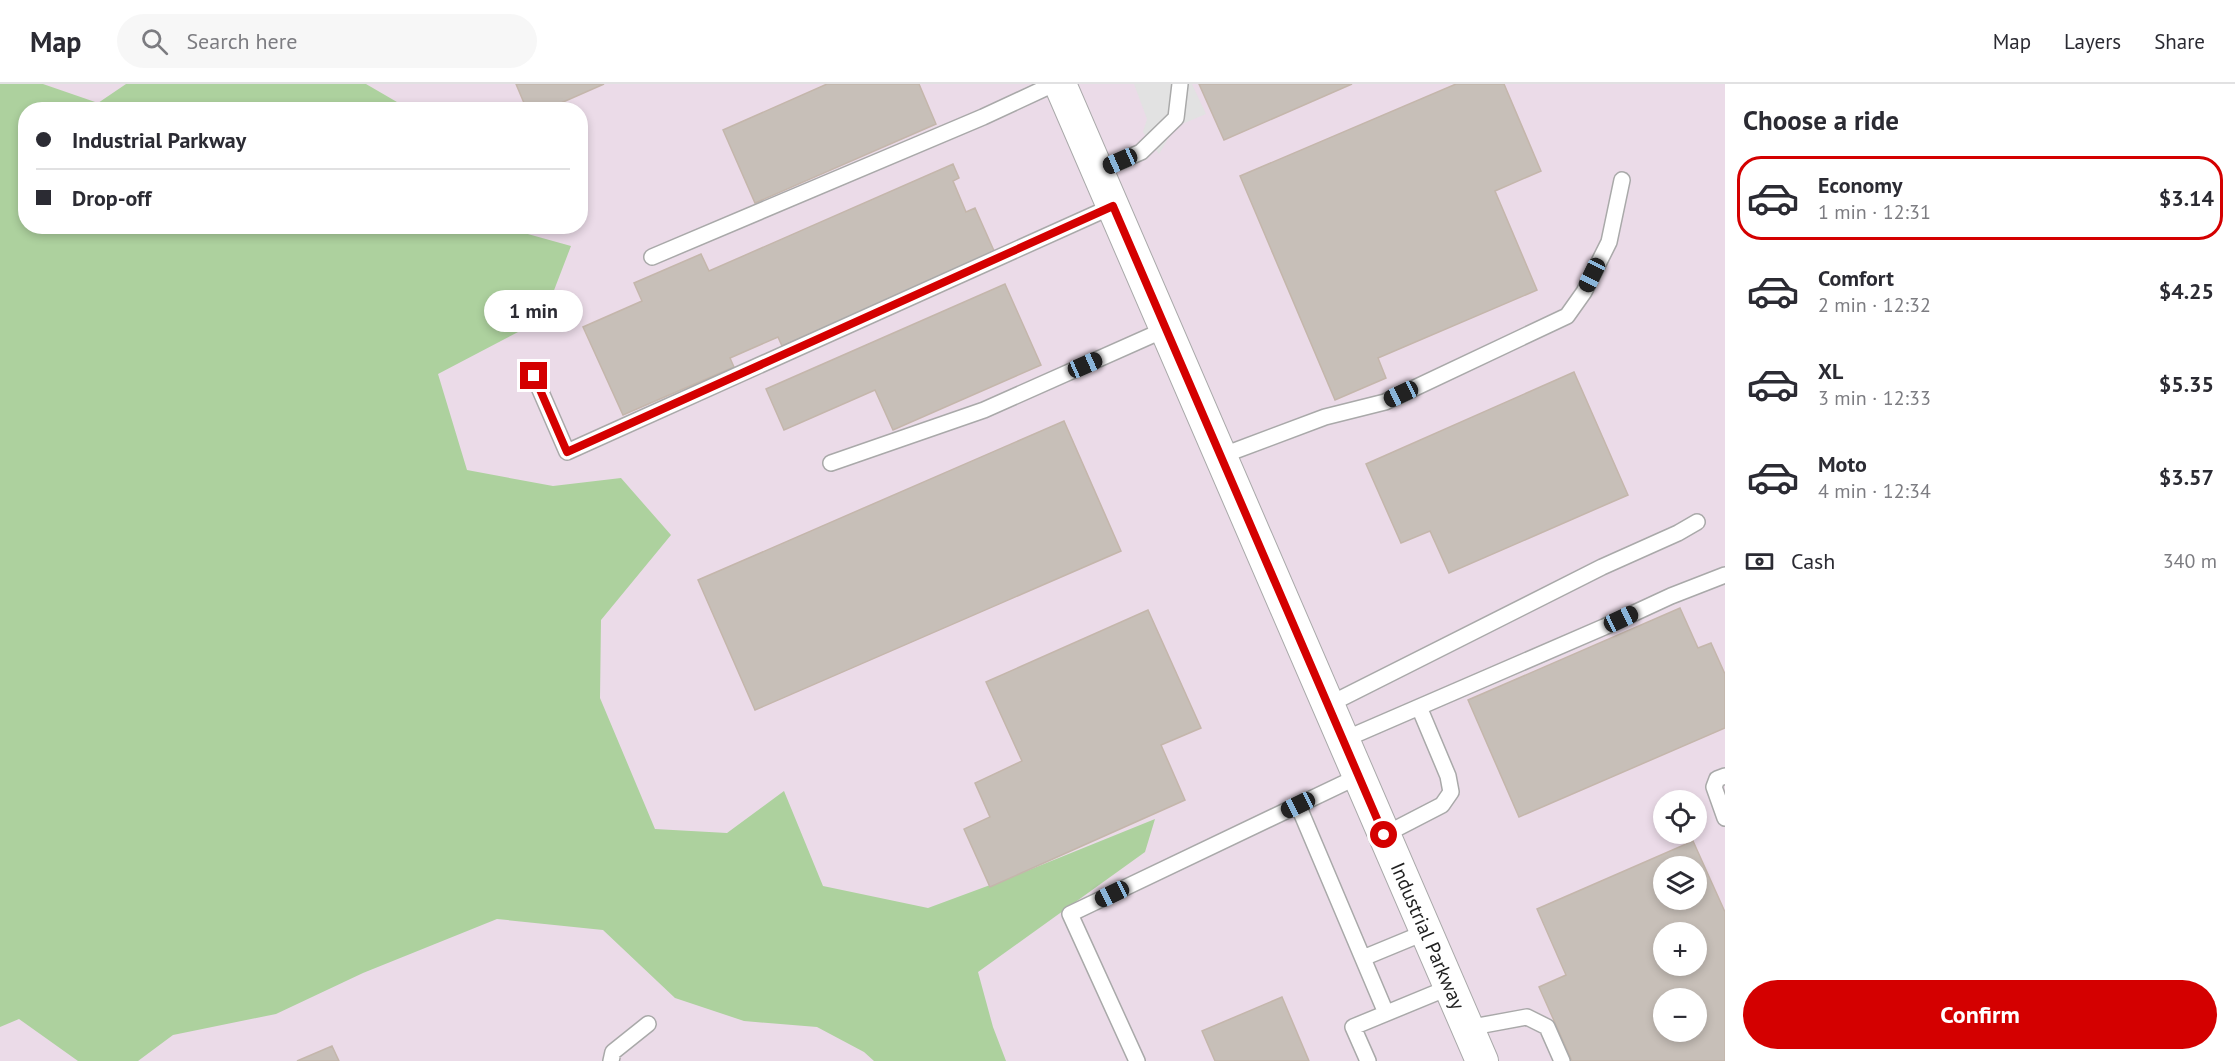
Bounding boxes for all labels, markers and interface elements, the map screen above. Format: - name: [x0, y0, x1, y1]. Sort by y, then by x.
- search box: [117, 14, 537, 68]
- text: Map: [30, 23, 81, 60]
- icon: search: [138, 25, 171, 58]
- text: Search here: [186, 27, 297, 55]
- text: Map: [1993, 28, 2031, 55]
- text: Layers: [2064, 28, 2121, 55]
- text: Share: [2154, 28, 2205, 55]
- text: Choose a ride: [1743, 103, 1899, 137]
- text: Industrial Parkway: [72, 126, 246, 154]
- car: [1100, 145, 1140, 177]
- icon: car: [1746, 171, 1800, 225]
- text: Economy: [1818, 171, 1902, 199]
- text: Drop-off: [72, 184, 151, 212]
- text: $3.14: [2159, 184, 2214, 212]
- text: 1 min · 12:31: [1818, 199, 1931, 225]
- car: [1576, 255, 1608, 295]
- icon: car: [1746, 264, 1800, 318]
- text: Comfort: [1818, 264, 1894, 292]
- text: $4.25: [2159, 277, 2214, 305]
- callout: 1 min: [484, 289, 584, 331]
- text: 2 min · 12:32: [1818, 292, 1931, 318]
- text: 1 min: [509, 298, 558, 324]
- car: [1065, 349, 1105, 381]
- icon: car: [1746, 357, 1800, 411]
- text: XL: [1818, 357, 1843, 385]
- route end: [520, 362, 547, 389]
- text: $5.35: [2159, 370, 2214, 398]
- car: [1381, 378, 1421, 410]
- text: 3 min · 12:33: [1818, 385, 1931, 411]
- icon: car: [1746, 450, 1800, 504]
- text: Moto: [1818, 450, 1867, 478]
- text: $3.57: [2159, 463, 2214, 491]
- text: 4 min · 12:34: [1818, 478, 1931, 504]
- icon: cash: [1743, 545, 1776, 578]
- text: Cash: [1791, 547, 1835, 575]
- text: 340 m: [2163, 548, 2217, 574]
- car: [1601, 603, 1641, 635]
- car: [1278, 789, 1318, 821]
- map controls: [1653, 790, 1707, 1042]
- button: locate: [1653, 790, 1707, 844]
- route start: [1370, 821, 1397, 848]
- button: layers: [1653, 856, 1707, 910]
- street label: Industrial Parkway: [1385, 858, 1471, 1014]
- car: [1092, 878, 1132, 910]
- button: +: [1653, 922, 1707, 976]
- button: Confirm: [1743, 980, 2217, 1049]
- button: −: [1653, 988, 1707, 1042]

